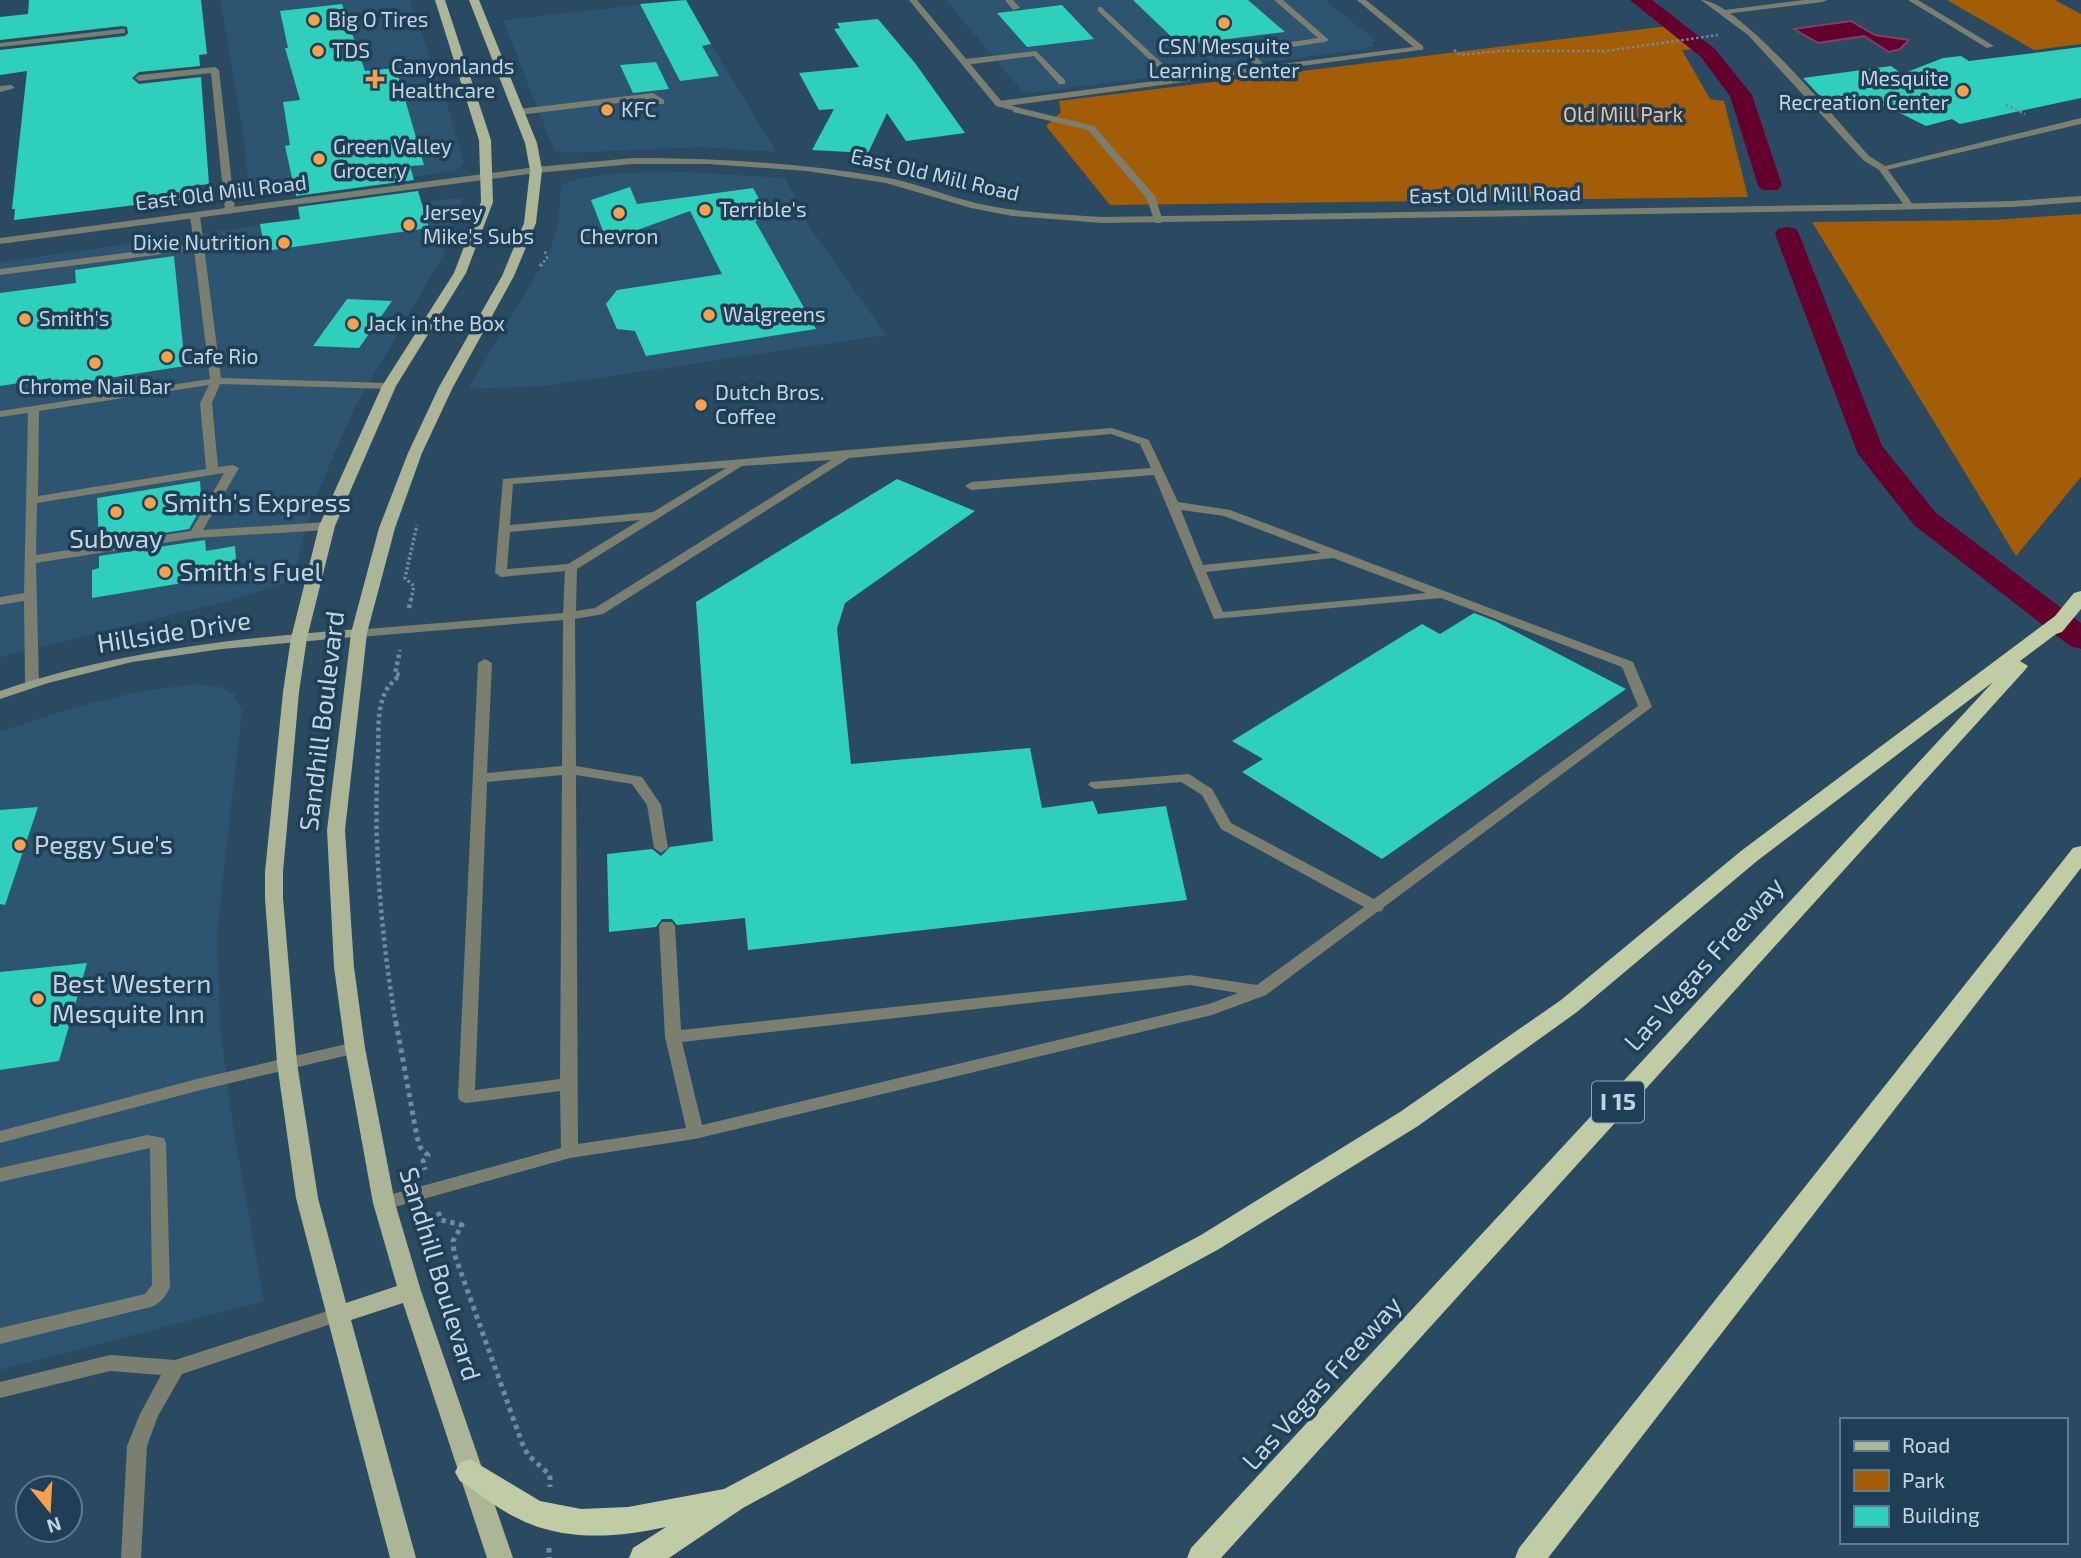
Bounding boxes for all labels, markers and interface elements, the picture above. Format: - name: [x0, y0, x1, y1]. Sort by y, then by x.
- place label: Big O Tires: [328, 6, 428, 31]
- marker: Big O Tires: [306, 12, 322, 28]
- marker: CSN Mesquite Learning Center: [1216, 15, 1232, 31]
- place label: CSN Mesquite Learning Center: [1148, 33, 1300, 82]
- place label: TDS: [332, 37, 370, 62]
- marker: TDS: [310, 43, 326, 59]
- place label: Canyonlands Healthcare: [391, 53, 514, 102]
- place label: Mesquite Recreation Center: [1778, 65, 1950, 114]
- marker: Canyonlands Healthcare: [365, 69, 385, 89]
- marker: Mesquite Recreation Center: [1955, 83, 1971, 99]
- place label: KFC: [621, 96, 657, 121]
- park label: Old Mill Park: [1563, 101, 1683, 126]
- marker: KFC: [599, 102, 615, 118]
- place label: Green Valley Grocery: [333, 133, 452, 182]
- street label: East Old Mill Road: [849, 142, 1022, 205]
- marker: Green Valley Grocery: [311, 151, 327, 167]
- street label: East Old Mill Road: [134, 169, 308, 214]
- street label: East Old Mill Road: [1409, 179, 1581, 208]
- place label: Terrible's: [719, 196, 807, 221]
- place label: Jersey Mike's Subs: [423, 199, 534, 248]
- marker: Terrible's: [697, 202, 713, 218]
- marker: Chevron: [611, 205, 627, 221]
- marker: Jersey Mike's Subs: [401, 217, 417, 233]
- place label: Chevron: [580, 223, 658, 248]
- place label: Dixie Nutrition: [133, 229, 270, 254]
- marker: Dixie Nutrition: [276, 235, 292, 251]
- place label: Walgreens: [723, 301, 826, 326]
- place label: Smith's: [39, 305, 109, 330]
- marker: Walgreens: [701, 307, 717, 323]
- place label: Jack in the Box: [367, 310, 505, 335]
- marker: Smith's: [17, 311, 33, 327]
- marker: Jack in the Box: [345, 316, 361, 332]
- place label: Cafe Rio: [181, 343, 258, 368]
- marker: Cafe Rio: [159, 349, 175, 365]
- marker: Chrome Nail Bar: [87, 355, 103, 371]
- place label: Chrome Nail Bar: [18, 373, 172, 398]
- place label: Dutch Bros. Coffee: [715, 379, 825, 428]
- marker: Dutch Bros. Coffee: [693, 397, 709, 413]
- place label: Smith's Express: [164, 486, 351, 517]
- marker: Smith's Express: [142, 495, 158, 511]
- marker: Subway: [108, 504, 124, 520]
- place label: Subway: [69, 522, 163, 553]
- place label: Smith's Fuel: [179, 555, 322, 586]
- marker: Smith's Fuel: [157, 564, 173, 580]
- street label: Hillside Drive: [95, 603, 253, 658]
- street label: Sandhill Boulevard: [292, 609, 349, 833]
- place label: Peggy Sue's: [34, 828, 173, 859]
- marker: Peggy Sue's: [12, 837, 28, 853]
- street label: Las Vegas Freeway: [1617, 869, 1789, 1056]
- place label: Best Western Mesquite Inn: [52, 967, 211, 1028]
- marker: Best Western Mesquite Inn: [30, 991, 46, 1007]
- road number: I 15: [1592, 1082, 1644, 1122]
- street label: Sandhill Boulevard: [394, 1163, 489, 1384]
- street label: Las Vegas Freeway: [1235, 1288, 1407, 1475]
- legend: [1840, 1418, 2067, 1544]
- text: Road: [1902, 1432, 1950, 1457]
- text: Park: [1902, 1467, 1945, 1492]
- north arrow: [14, 1474, 84, 1544]
- text: Building: [1902, 1502, 1980, 1527]
- text: N: [44, 1513, 64, 1539]

